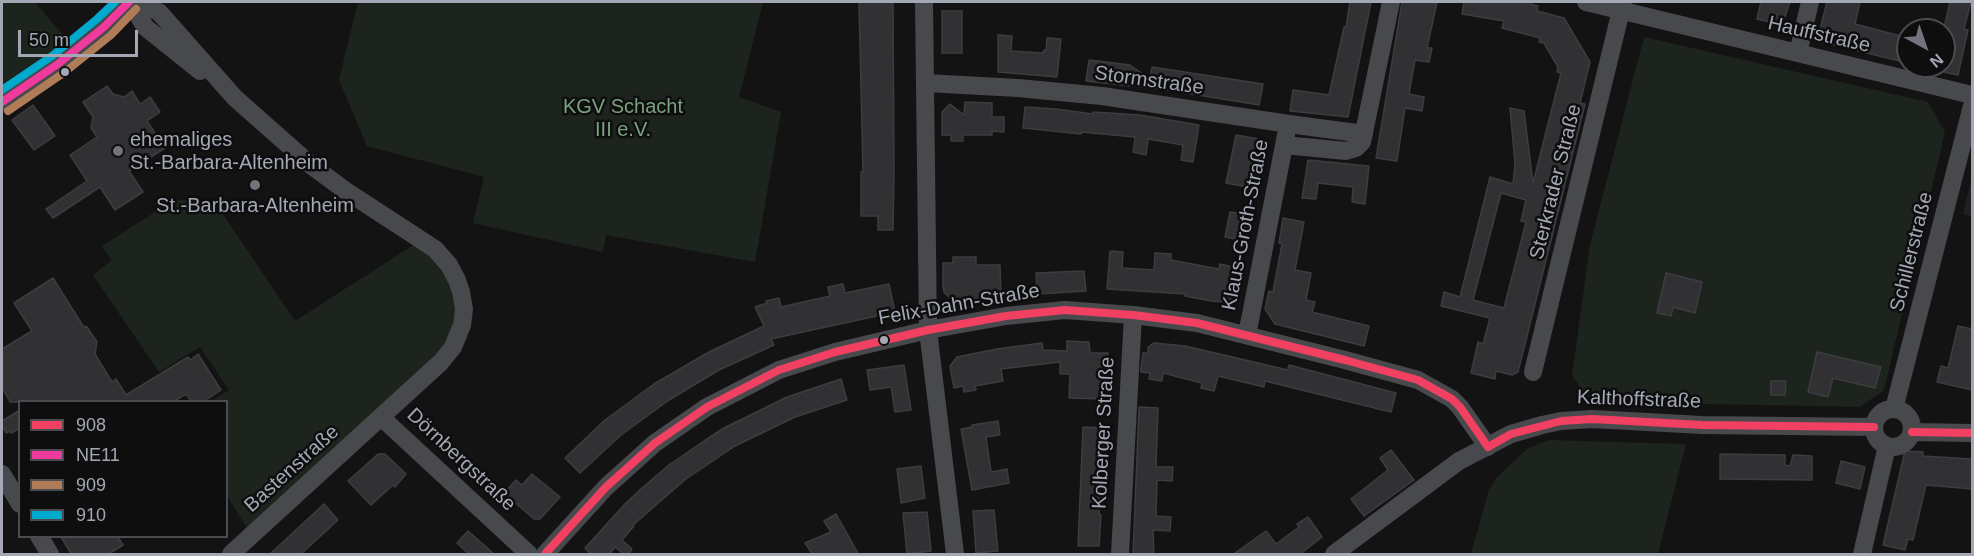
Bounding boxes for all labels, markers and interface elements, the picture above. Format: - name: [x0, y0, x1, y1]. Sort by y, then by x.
- street label: Hauffstraße: [1766, 12, 1872, 58]
- scale bar: [21, 18, 141, 56]
- north arrow: [1896, 18, 1956, 78]
- text: 50 m: [29, 30, 69, 50]
- text: N: [1927, 50, 1946, 71]
- street label: Stormstraße: [1093, 61, 1205, 101]
- unlabelled marker: [59, 66, 71, 78]
- park label: KGV Schacht III e.V.: [563, 95, 683, 142]
- street label: Sterkrader Straße: [1525, 102, 1587, 262]
- place label: ehemaliges St.-Barbara-Altenheim: [130, 128, 328, 175]
- street label: Klaus-Groth-Straße: [1218, 138, 1274, 312]
- marker: ehemaliges St.-Barbara-Altenheim: [111, 144, 125, 158]
- marker: St.-Barbara-Altenheim: [248, 178, 262, 192]
- street label: Schillerstraße: [1886, 190, 1938, 314]
- place label: St.-Barbara-Altenheim: [156, 194, 354, 218]
- street label: Felix-Dahn-Straße: [876, 279, 1042, 331]
- unlabelled marker: [878, 334, 890, 346]
- street label: Kolberger Straße: [1088, 356, 1120, 510]
- street label: Kalthoffstraße: [1577, 386, 1701, 414]
- legend: [18, 400, 228, 538]
- street label: Dörnbergstraße: [402, 403, 520, 517]
- text: 908: [76, 415, 106, 435]
- street label: Bastenstraße: [240, 420, 344, 518]
- text: NE11: [76, 445, 120, 465]
- text: 909: [76, 475, 106, 495]
- text: 910: [76, 505, 106, 525]

